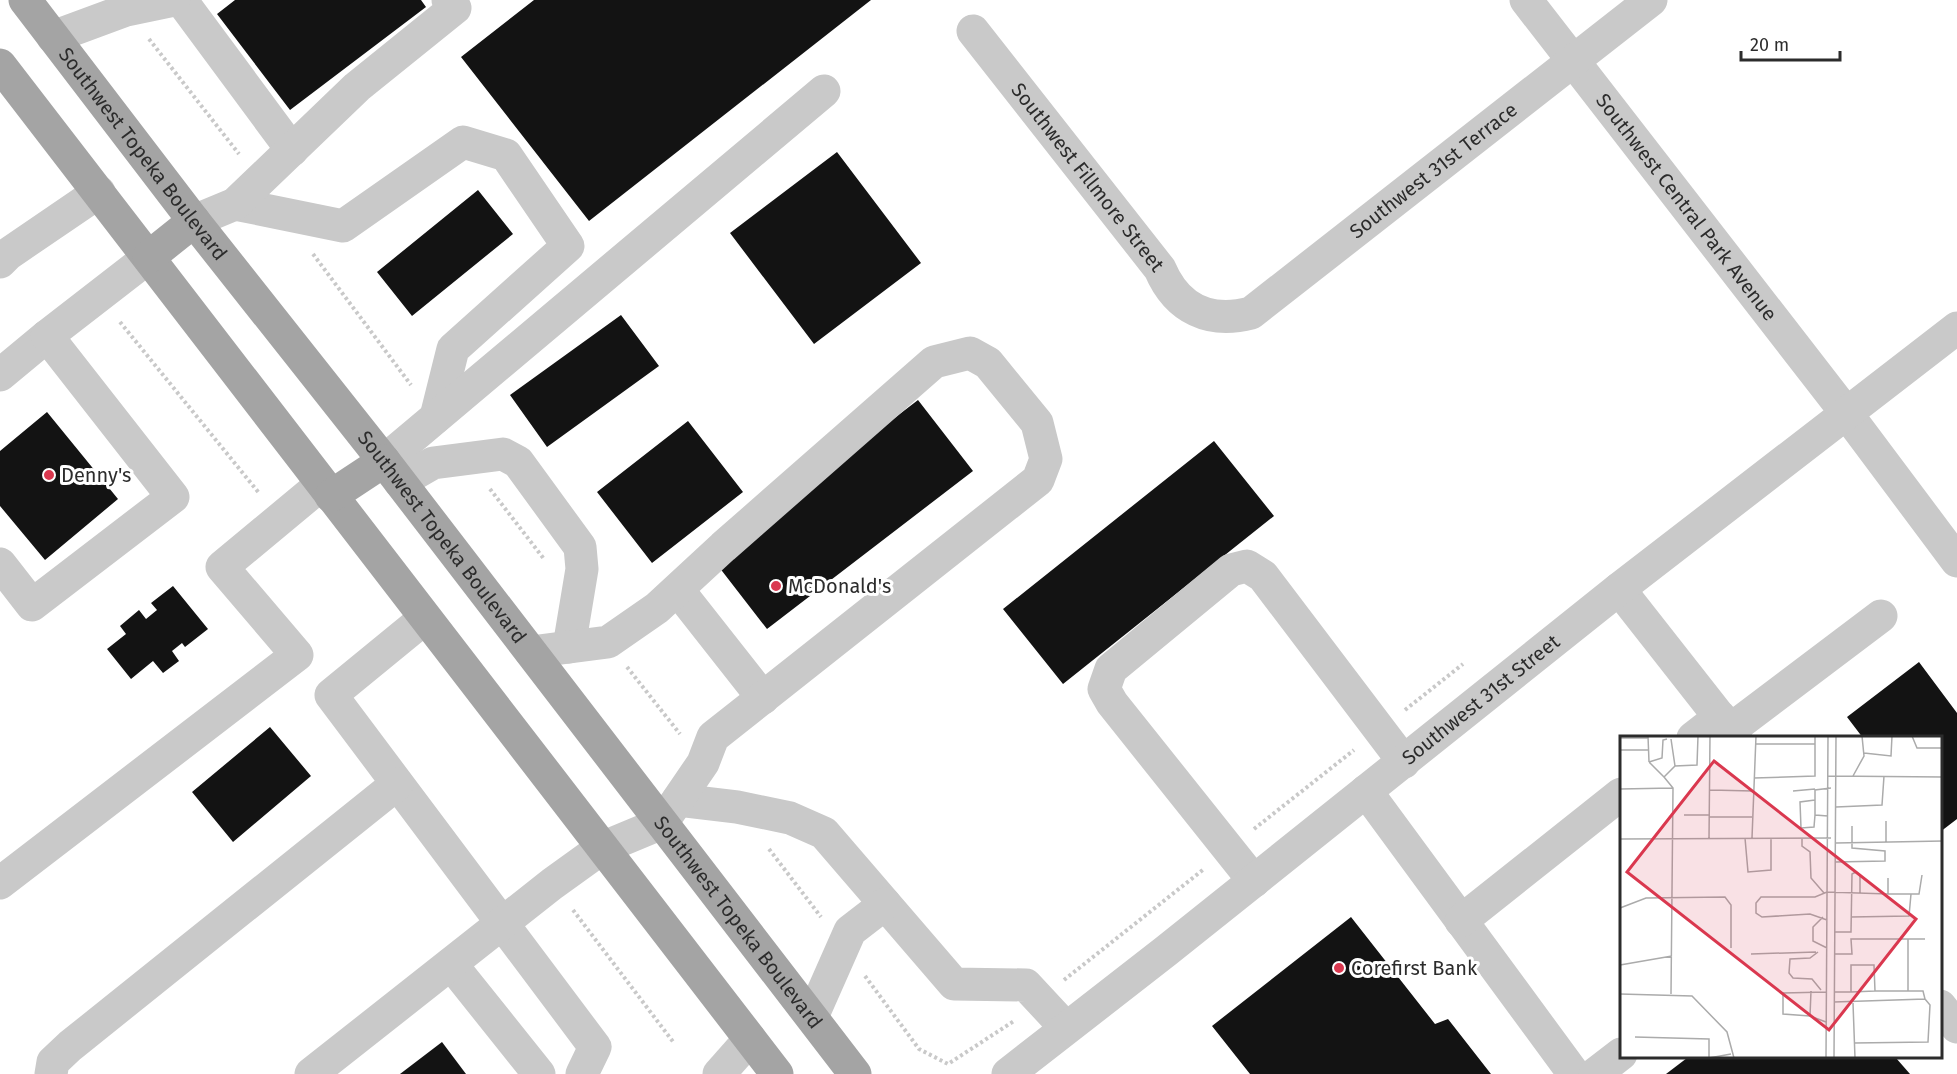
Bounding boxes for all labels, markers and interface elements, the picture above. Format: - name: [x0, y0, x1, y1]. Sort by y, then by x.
- scale bar: [1741, 24, 1840, 62]
- text: 20 m: [1750, 34, 1789, 56]
- street label: Southwest Topeka Boulevard: [54, 43, 232, 265]
- street label: Southwest Fillmore Street: [1006, 78, 1170, 277]
- street label: Southwest Central Park Avenue: [1591, 89, 1782, 325]
- street label: Southwest 31st Terrace: [1345, 97, 1522, 243]
- street label: Southwest Topeka Boulevard: [353, 426, 532, 648]
- place label: Denny's: [61, 463, 131, 487]
- marker: Denny's: [42, 468, 56, 482]
- place label: McDonald's: [788, 574, 891, 598]
- marker: McDonald's: [769, 579, 783, 593]
- street label: Southwest 31st Street: [1397, 629, 1565, 770]
- inset map: [1620, 736, 1942, 1059]
- street label: Southwest Topeka Boulevard: [649, 811, 828, 1033]
- place label: Corefirst Bank: [1351, 956, 1478, 980]
- marker: Corefirst Bank: [1332, 961, 1346, 975]

